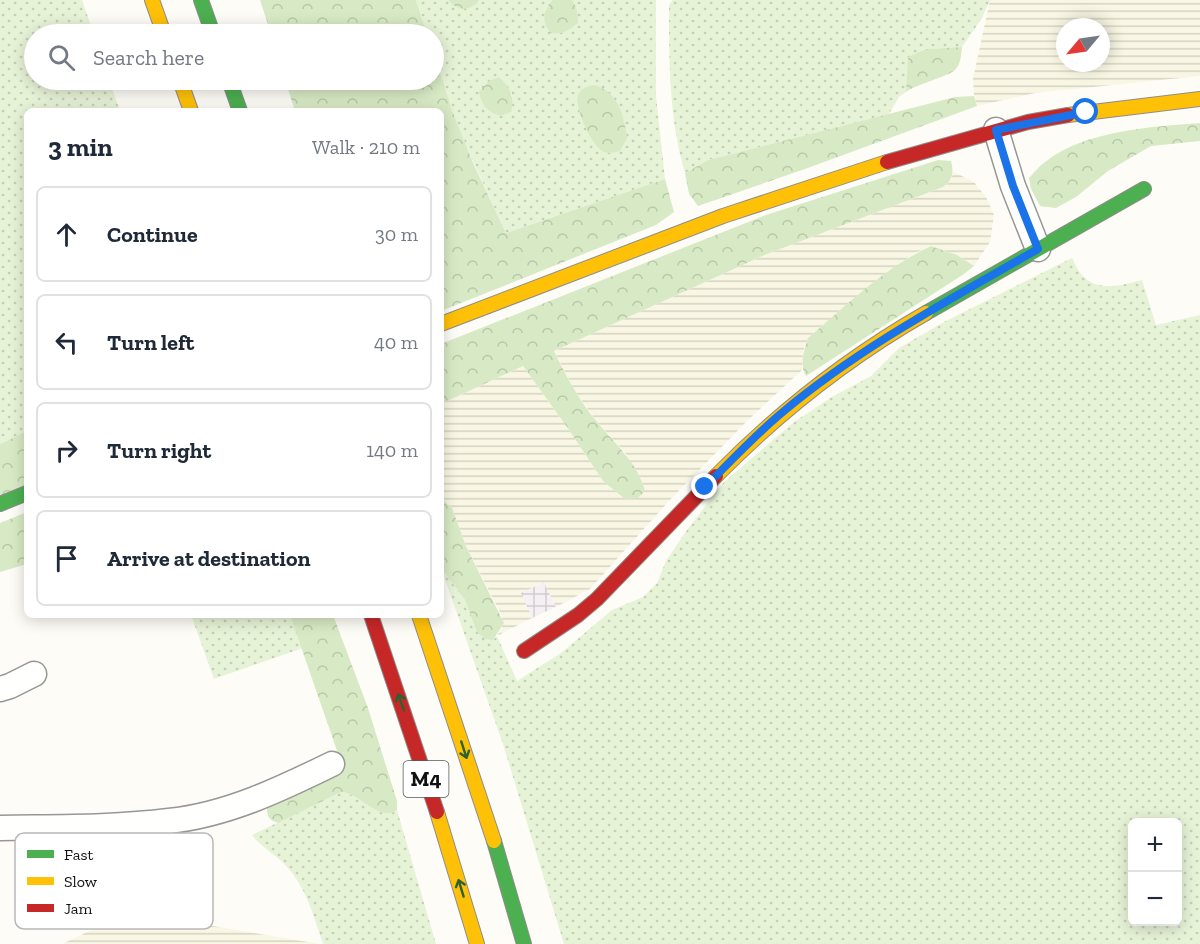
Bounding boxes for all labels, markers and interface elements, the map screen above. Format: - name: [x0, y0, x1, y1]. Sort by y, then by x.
- north arrow: [1056, 18, 1110, 72]
- search box: [24, 24, 444, 90]
- icon: search: [45, 41, 78, 74]
- text: Search here: [93, 44, 204, 71]
- route start: [1072, 98, 1098, 124]
- text: 3 min: [48, 131, 113, 163]
- text: Walk · 210 m: [312, 135, 420, 159]
- icon: ahead: [50, 218, 83, 251]
- text: Continue: [107, 221, 198, 248]
- text: 30 m: [375, 222, 418, 246]
- icon: left: [50, 326, 83, 359]
- text: Turn left: [107, 329, 194, 356]
- text: 40 m: [374, 330, 418, 354]
- icon: right: [50, 434, 83, 467]
- text: Turn right: [107, 437, 211, 464]
- text: 140 m: [366, 438, 418, 462]
- route end: [691, 473, 717, 499]
- icon: arrive: [50, 542, 83, 575]
- text: Arrive at destination: [107, 545, 310, 572]
- one-way arrow: [395, 693, 406, 712]
- one-way arrow: [459, 740, 470, 759]
- road number: M4: [404, 761, 448, 797]
- map controls: [1128, 818, 1182, 926]
- button: +: [1128, 818, 1182, 872]
- legend: [15, 833, 213, 929]
- text: Fast: [64, 845, 93, 864]
- text: Slow: [64, 872, 98, 891]
- button: −: [1128, 872, 1182, 926]
- one-way arrow: [455, 879, 466, 898]
- text: Jam: [64, 899, 93, 918]

